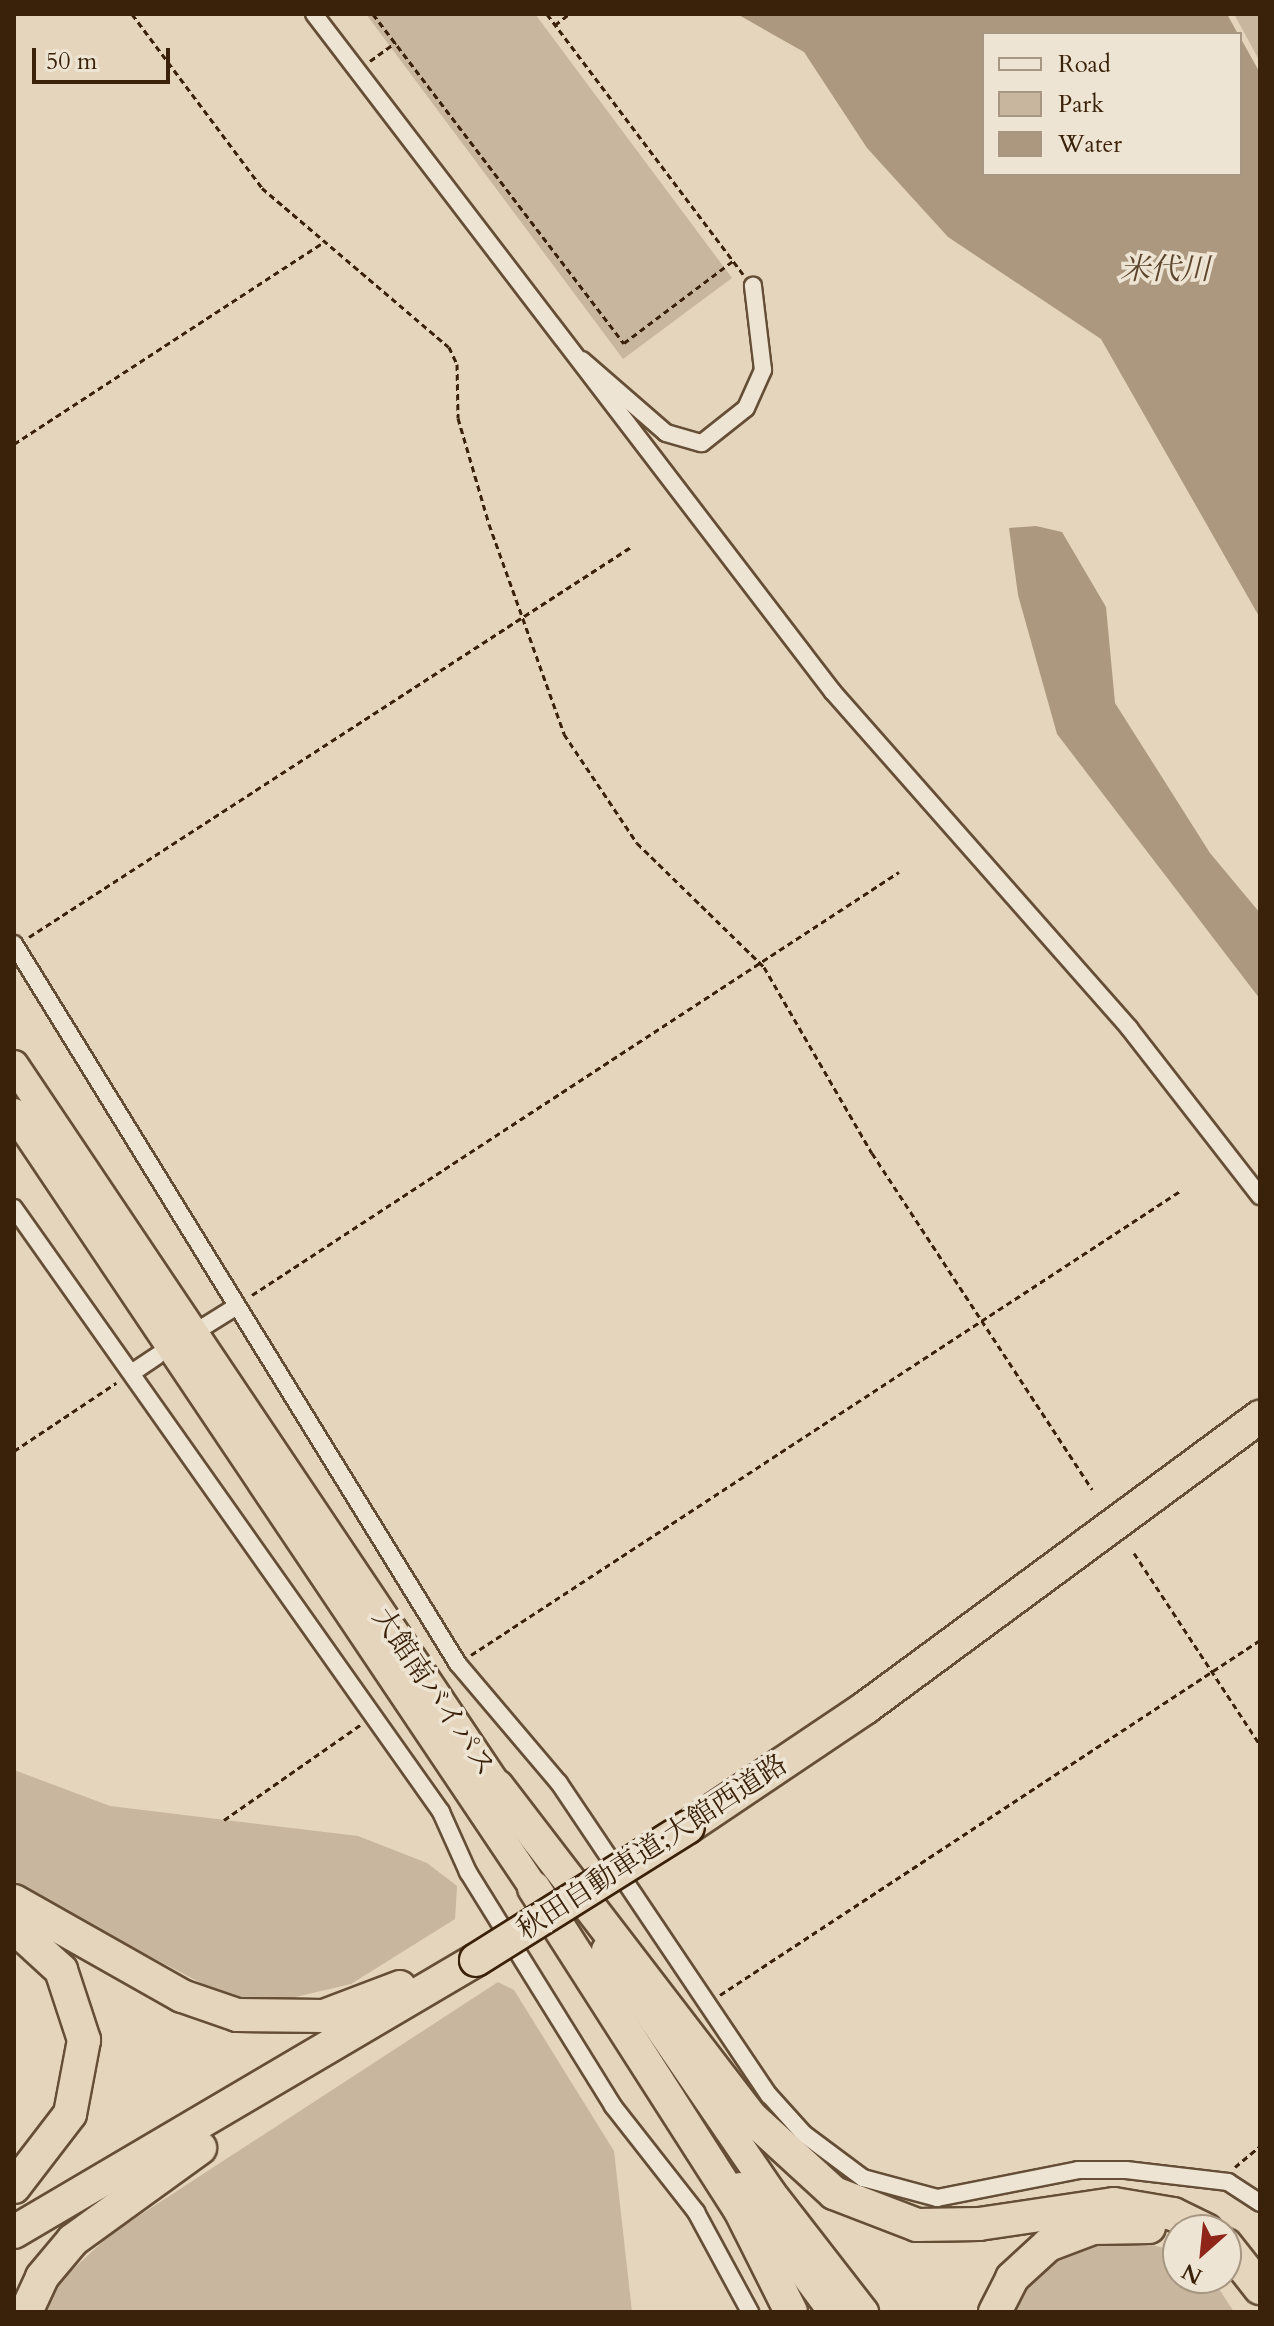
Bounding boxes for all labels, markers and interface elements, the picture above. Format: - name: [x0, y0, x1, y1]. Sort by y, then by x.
- scale bar: [36, 32, 174, 82]
- legend: [982, 32, 1242, 176]
- text: 50 m: [46, 45, 97, 78]
- text: Road: [1058, 48, 1111, 81]
- text: Park: [1058, 88, 1104, 121]
- text: Water: [1058, 128, 1122, 161]
- water label: 米代川: [1120, 252, 1210, 288]
- street label: 大館南バイパス: [365, 1601, 503, 1783]
- street label: 秋田自動車道;大館西道路: [511, 1747, 793, 1947]
- north arrow: [1162, 2214, 1242, 2294]
- text: N: [1177, 2256, 1207, 2291]

